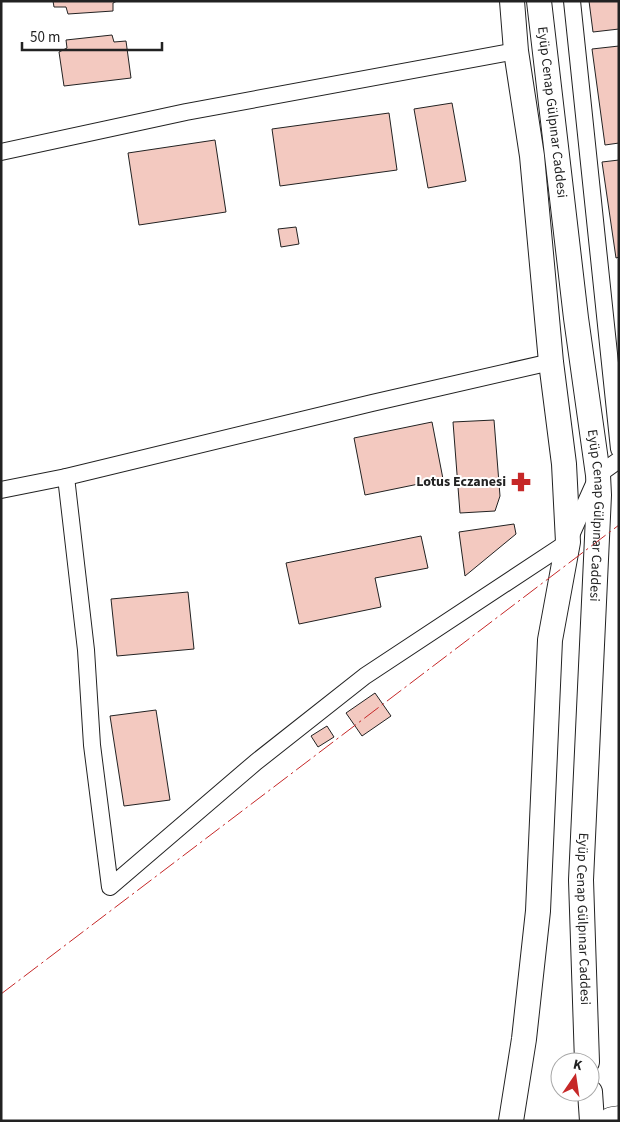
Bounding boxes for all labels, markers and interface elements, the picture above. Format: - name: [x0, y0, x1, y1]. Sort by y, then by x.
- scale bar: [22, 20, 162, 52]
- street label: Eyüp Cenap Gülpınar Caddesi: [532, 25, 572, 199]
- text: 50 m: [30, 27, 60, 48]
- street label: Eyüp Cenap Gülpınar Caddesi: [582, 428, 609, 602]
- pharmacy icon: Lotus Eczanesi: [510, 471, 532, 493]
- place label: Lotus Eczanesi: [416, 472, 506, 492]
- street label: Eyüp Cenap Gülpınar Caddesi: [571, 832, 595, 1005]
- north arrow: [550, 1052, 600, 1102]
- text: K: [571, 1055, 585, 1076]

